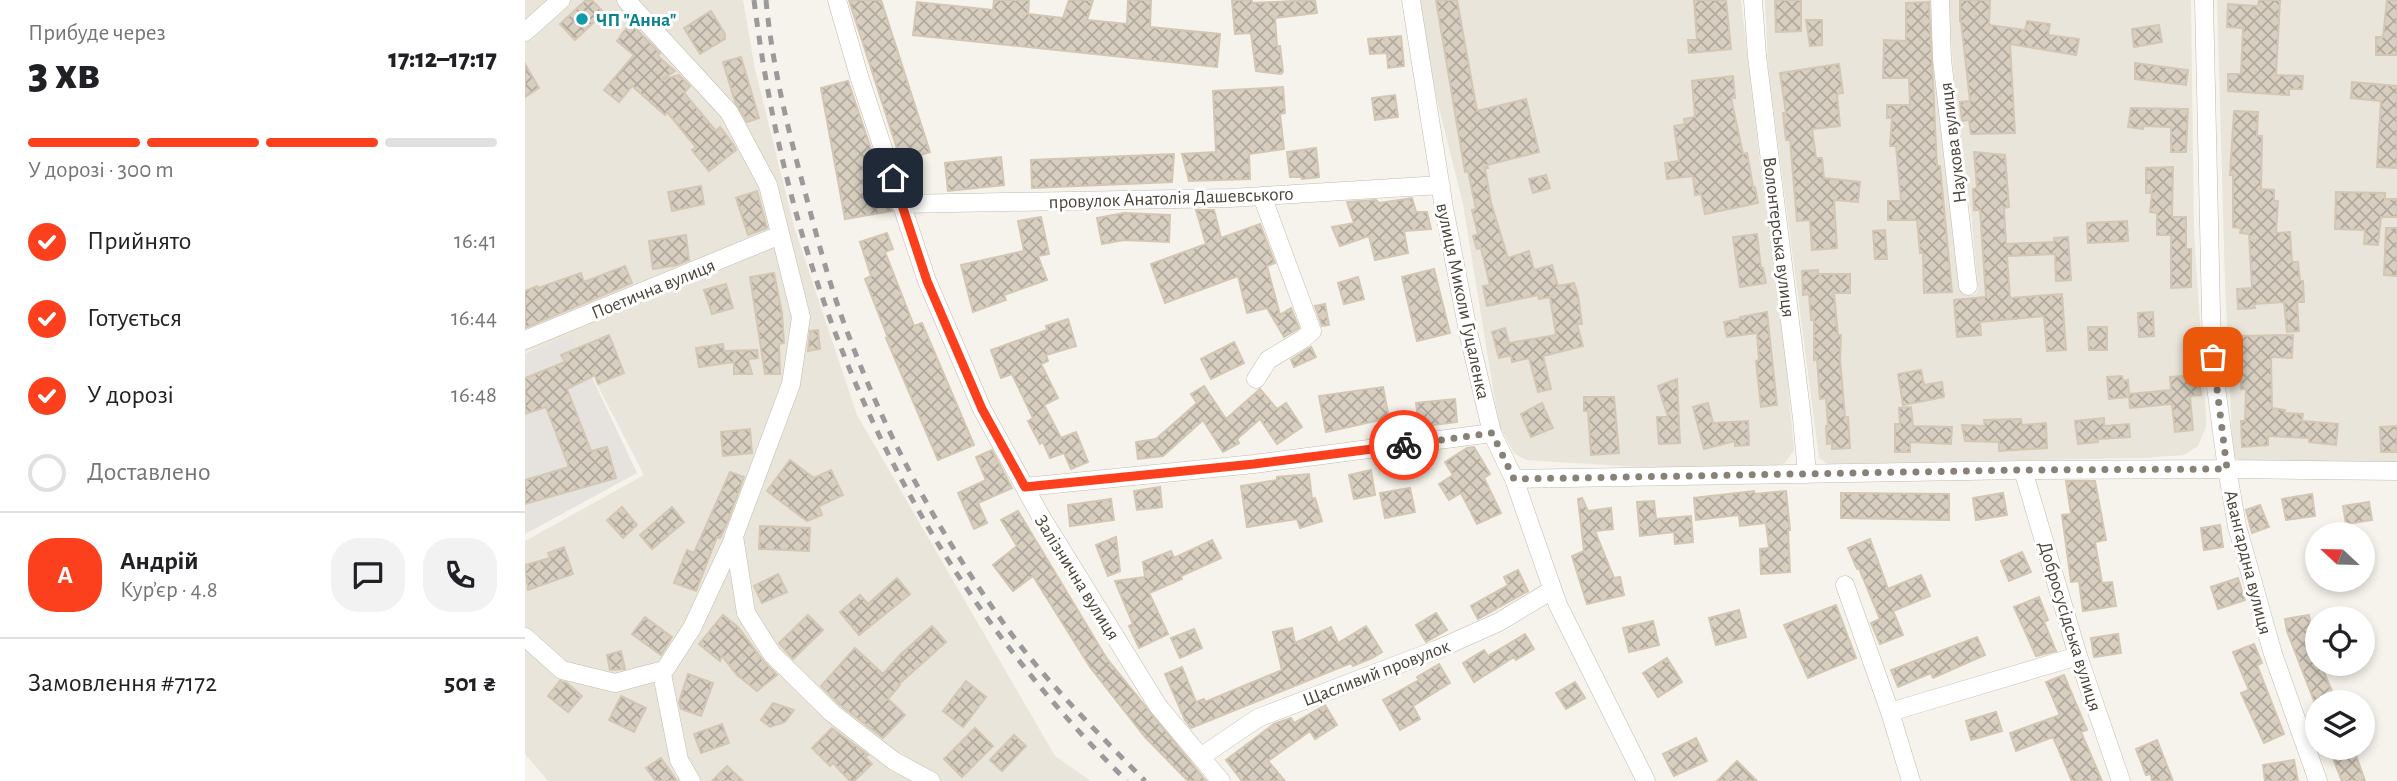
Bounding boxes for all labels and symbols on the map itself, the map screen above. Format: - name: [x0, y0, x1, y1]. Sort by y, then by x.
- marker: ЧП "Анна": [574, 11, 590, 27]
- place label: ЧП "Анна": [596, 11, 676, 30]
- street label: Наукова вулиця: [1937, 81, 1970, 204]
- pin: [863, 148, 923, 208]
- street label: Волонтерська вулиця: [1759, 156, 1798, 319]
- street label: провулок Анатолія Дашевського: [1048, 185, 1294, 212]
- street label: вулиця Миколи Гуцаленка: [1432, 201, 1493, 401]
- street label: Поетична вулиця: [589, 256, 718, 323]
- pin: [2183, 327, 2243, 387]
- courier: [1369, 410, 1439, 480]
- street label: Авангардна вулиця: [2220, 488, 2275, 637]
- street label: Залізнична вулиця: [1031, 512, 1123, 644]
- north arrow: [2305, 522, 2375, 592]
- street label: Добросусідська вулиця: [2035, 539, 2104, 714]
- street label: Щасливий провулок: [1300, 636, 1453, 710]

